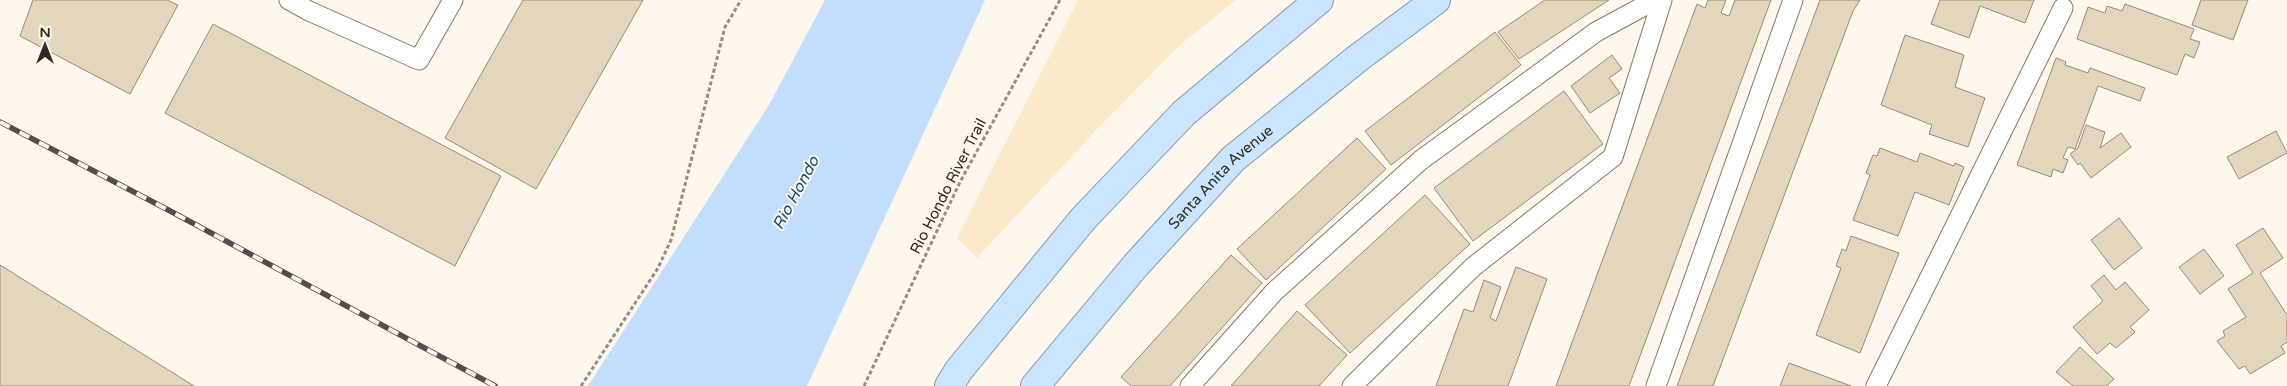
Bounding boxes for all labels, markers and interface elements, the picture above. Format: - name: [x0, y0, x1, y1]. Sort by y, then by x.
- north arrow: [20, 20, 70, 70]
- text: N: [39, 24, 51, 41]
- street label: Rio Hondo River Trail: [906, 115, 990, 257]
- street label: Santa Anita Avenue: [1165, 121, 1277, 233]
- water label: Rio Hondo: [768, 152, 824, 233]

